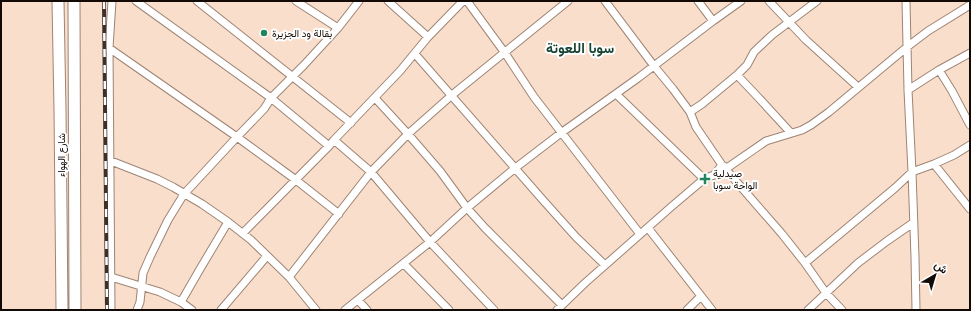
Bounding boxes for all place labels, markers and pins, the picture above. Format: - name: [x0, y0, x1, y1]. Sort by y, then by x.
- place label: بقالة ود الجزيرة: [272, 27, 332, 40]
- marker: بقالة ود الجزيرة: [259, 28, 269, 38]
- place label: صيدلية الواحة سوبا: [713, 167, 757, 192]
- marker: صيدلية الواحة سوبا: [700, 174, 710, 184]

